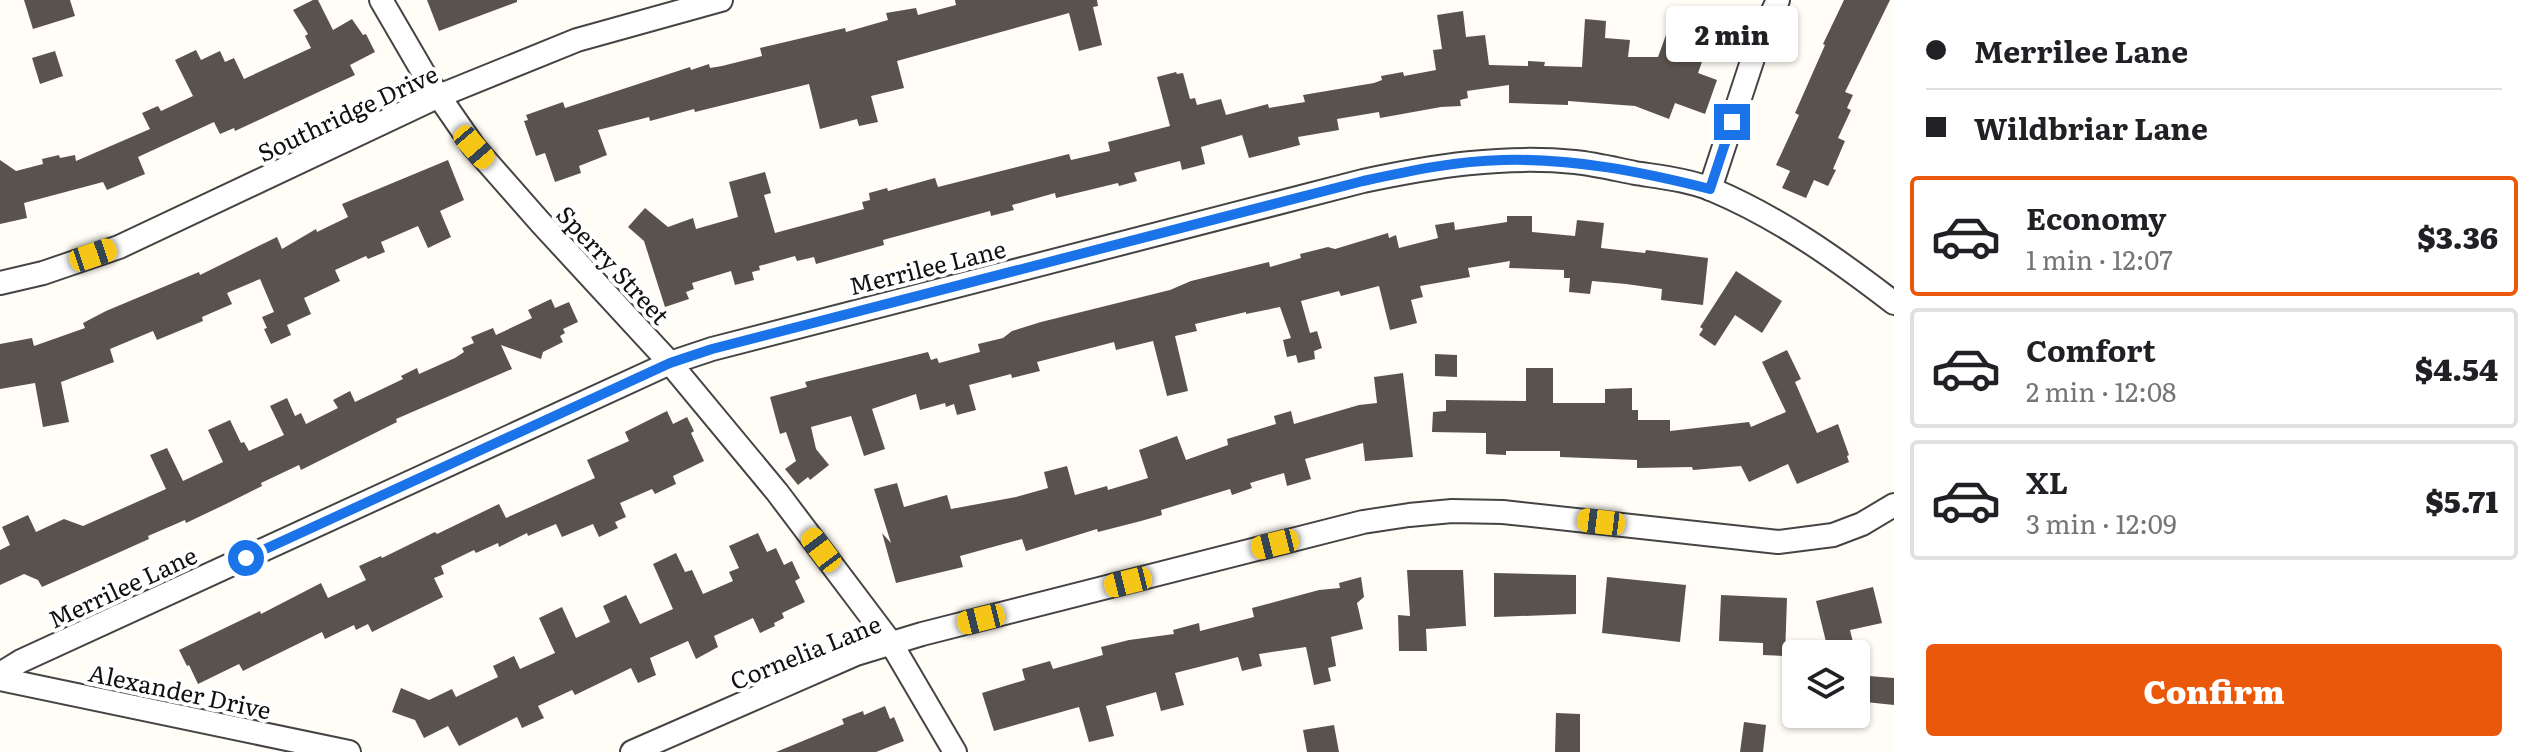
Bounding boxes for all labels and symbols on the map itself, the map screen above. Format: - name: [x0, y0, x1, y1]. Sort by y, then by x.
- callout: 2 min: [1666, 6, 1798, 62]
- street label: Southridge Drive: [251, 55, 443, 169]
- route end: [1714, 104, 1750, 140]
- car: [449, 121, 499, 173]
- street label: Sperry Street: [550, 197, 679, 332]
- street label: Merrilee Lane: [845, 230, 1009, 302]
- car: [66, 236, 120, 274]
- car: [1576, 507, 1626, 537]
- car: [797, 524, 845, 576]
- car: [1249, 527, 1301, 561]
- street label: Merrilee Lane: [42, 536, 202, 636]
- route start: [228, 540, 264, 576]
- car: [1102, 565, 1154, 599]
- car: [955, 602, 1007, 636]
- street label: Cornelia Lane: [724, 605, 886, 697]
- street label: Alexander Drive: [85, 654, 275, 726]

